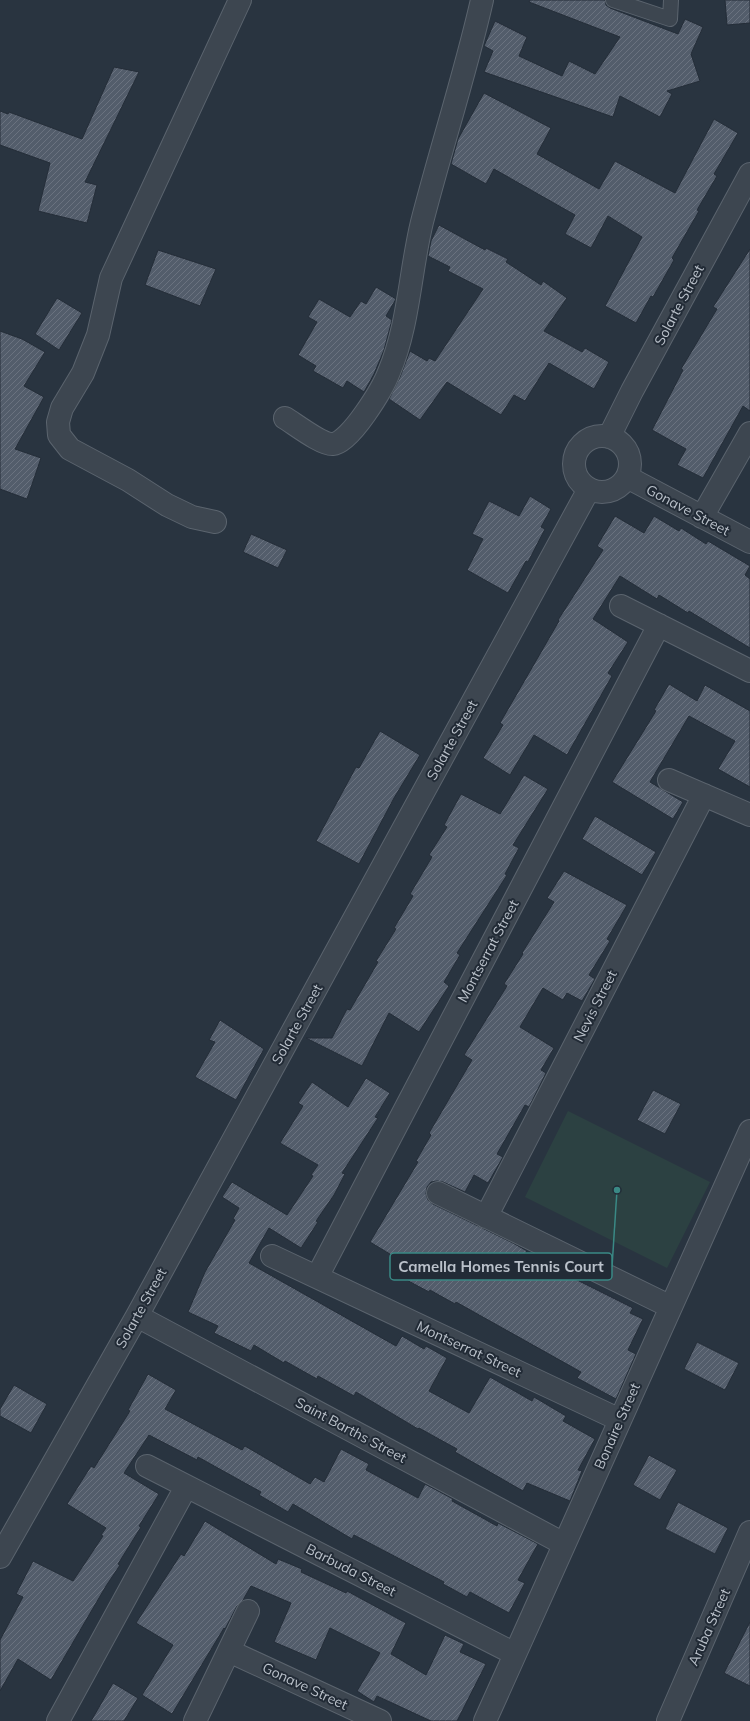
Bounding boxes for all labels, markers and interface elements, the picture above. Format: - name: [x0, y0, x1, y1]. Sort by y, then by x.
- street label: Solarte Street: [650, 262, 708, 348]
- street label: Gonave Street: [643, 480, 733, 540]
- street label: Solarte Street: [423, 697, 481, 783]
- street label: Montserrat Street: [453, 897, 523, 1005]
- street label: Nevis Street: [569, 967, 621, 1045]
- street label: Solarte Street: [268, 981, 326, 1067]
- callout: Camella Homes Tennis Court: [390, 1253, 612, 1280]
- text: Camella Homes Tennis Court: [398, 1257, 604, 1276]
- street label: Solarte Street: [112, 1265, 170, 1351]
- street label: Montserrat Street: [414, 1317, 524, 1381]
- street label: Bonaire Street: [590, 1380, 644, 1472]
- street label: Saint Barths Street: [292, 1393, 410, 1467]
- street label: Barbuda Street: [303, 1540, 399, 1600]
- street label: Aruba Street: [684, 1586, 734, 1668]
- street label: Gonave Street: [259, 1658, 351, 1714]

